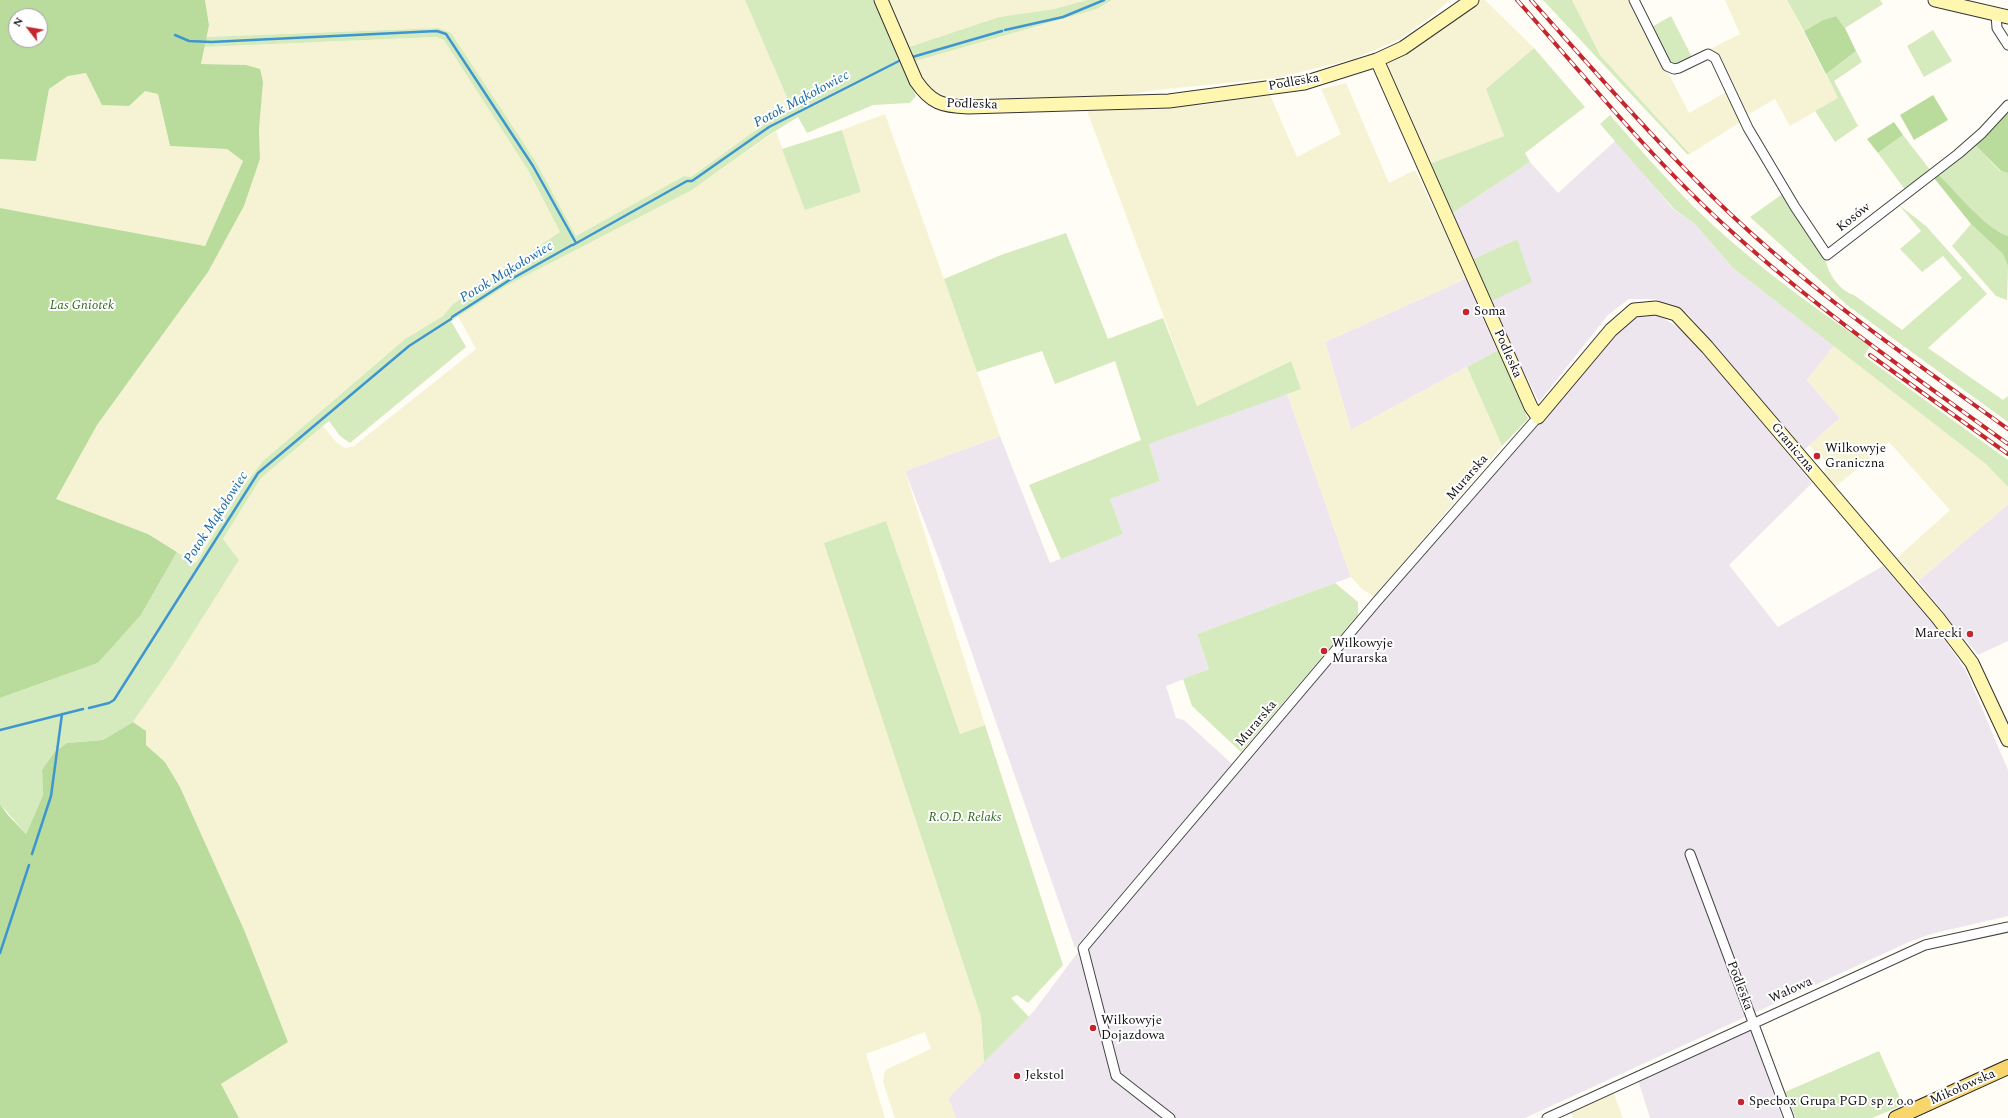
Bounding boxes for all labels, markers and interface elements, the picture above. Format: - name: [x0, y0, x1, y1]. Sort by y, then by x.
- north arrow: [8, 8, 48, 48]
- text: N: [9, 14, 28, 30]
- water label: Potok Mąkołowiec: [751, 68, 853, 132]
- street label: Podleska: [1267, 71, 1321, 95]
- street label: Podleska: [946, 96, 998, 114]
- street label: Kosów: [1834, 200, 1874, 236]
- water label: Potok Mąkołowiec: [457, 239, 557, 307]
- park label: Las Gniotek: [50, 298, 114, 314]
- place label: Soma: [1474, 304, 1506, 320]
- marker: Soma: [1461, 307, 1471, 317]
- street label: Podleska: [1489, 327, 1525, 381]
- street label: Graniczna: [1767, 420, 1817, 476]
- place label: Wilkowyje Graniczna: [1825, 441, 1886, 472]
- marker: Wilkowyje Graniczna: [1812, 451, 1822, 461]
- street label: Murarska: [1444, 452, 1492, 504]
- water label: Potok Mąkołowiec: [181, 469, 253, 567]
- place label: Marecki: [1914, 626, 1962, 642]
- marker: Marecki: [1965, 629, 1975, 639]
- place label: Wilkowyje Murarska: [1332, 636, 1393, 667]
- marker: Wilkowyje Murarska: [1319, 646, 1329, 656]
- street label: Murarska: [1233, 698, 1281, 750]
- park label: R.O.D. Relaks: [929, 810, 1001, 826]
- street label: Podleska: [1722, 959, 1756, 1013]
- street label: Wałowa: [1767, 975, 1815, 1007]
- place label: Wilkowyje Dojazdowa: [1101, 1013, 1165, 1044]
- marker: Wilkowyje Dojazdowa: [1088, 1023, 1098, 1033]
- street label: Mikołowska: [1928, 1067, 1998, 1109]
- place label: Jekstol: [1025, 1068, 1064, 1084]
- marker: Jekstol: [1012, 1071, 1022, 1081]
- place label: Specbox Grupa PGD sp z o.o: [1749, 1094, 1914, 1110]
- marker: Specbox Grupa PGD sp z o.o: [1736, 1097, 1746, 1107]

